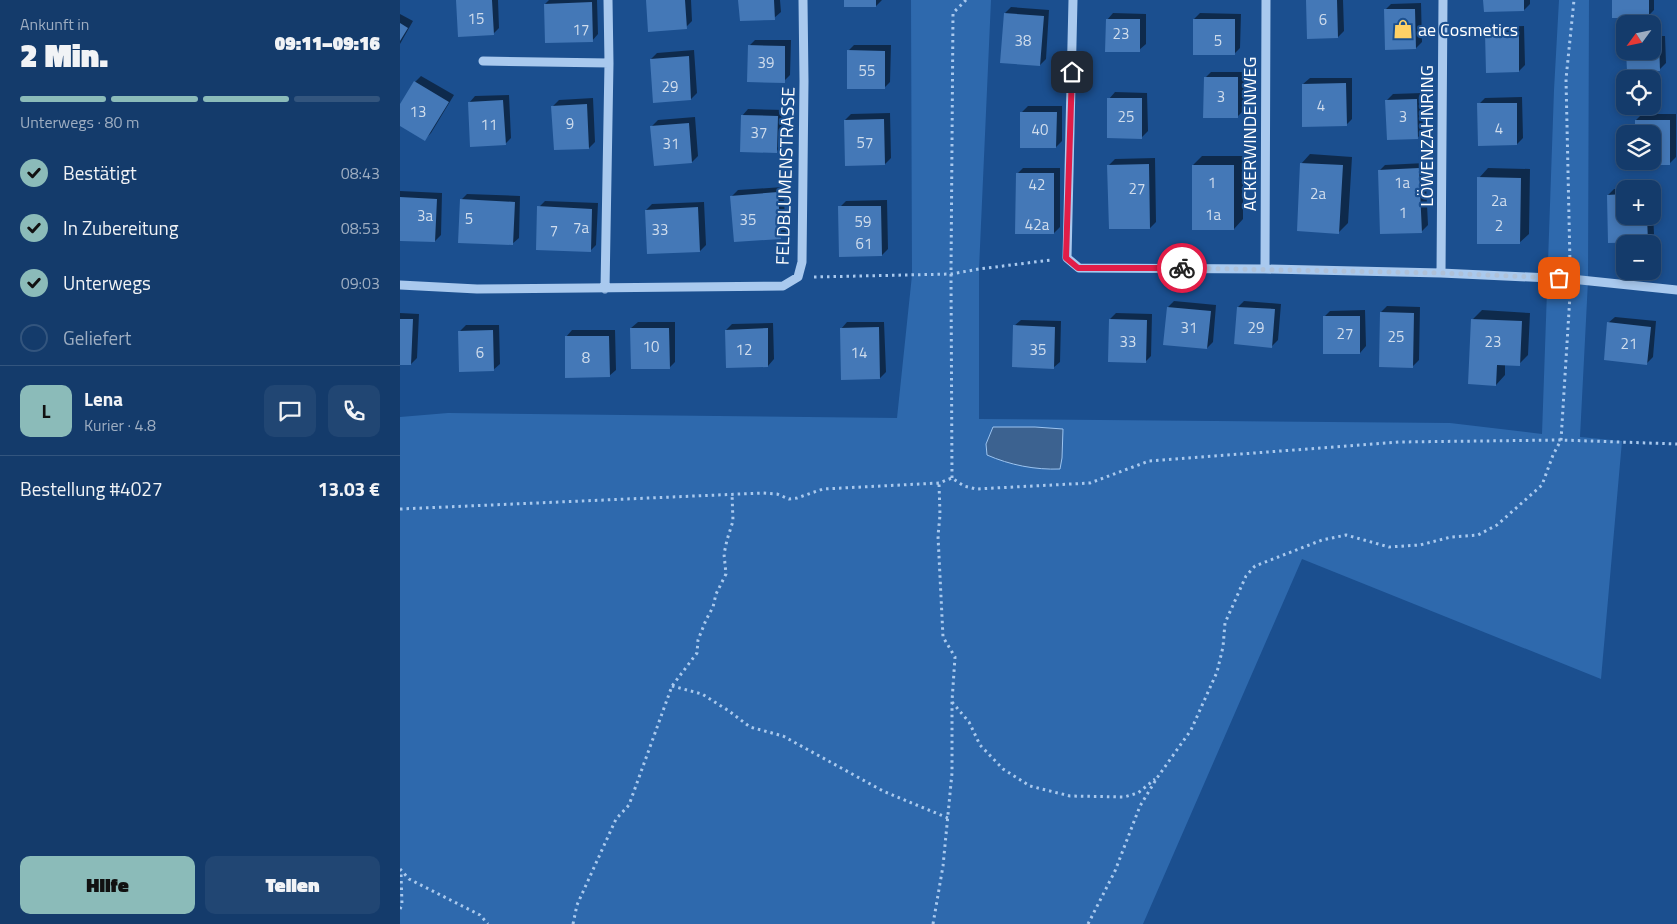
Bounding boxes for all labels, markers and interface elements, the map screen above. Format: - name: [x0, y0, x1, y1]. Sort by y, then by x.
- house number: 15: [468, 7, 484, 30]
- house number: 6: [1319, 8, 1327, 31]
- text: Ankunft in: [20, 12, 89, 36]
- north arrow: [1616, 15, 1661, 60]
- map controls: [1616, 15, 1661, 280]
- place label: ae Cosmetics: [1418, 16, 1518, 43]
- house number: 17: [573, 18, 589, 41]
- shop icon: ae Cosmetics: [1392, 18, 1414, 40]
- house number: 23: [1113, 22, 1129, 45]
- text: 09:11–09:16: [275, 28, 380, 57]
- house number: 38: [1015, 29, 1031, 52]
- house number: 5: [1214, 29, 1222, 52]
- text: 2 Min.: [20, 31, 108, 79]
- house number: 39: [758, 51, 774, 74]
- pin: [1051, 51, 1093, 93]
- street label: ACKERWINDENWEG: [1236, 57, 1263, 211]
- icon: home: [1058, 58, 1086, 86]
- house number: 55: [859, 59, 875, 82]
- street label: LÖWENZAHNRING: [1413, 65, 1440, 207]
- button: locate: [1616, 70, 1661, 115]
- house number: 29: [662, 75, 678, 98]
- house number: 3: [1217, 85, 1225, 108]
- street label: FELDBLUMENSTRASSE: [768, 86, 802, 266]
- house number: 4: [1317, 94, 1325, 117]
- house number: 13: [410, 100, 426, 123]
- house number: 25: [1118, 105, 1134, 128]
- house number: 3: [1399, 105, 1407, 128]
- text: Unterwegs · 80 m: [20, 110, 139, 134]
- house number: 9: [566, 112, 574, 135]
- house number: 11: [481, 113, 497, 136]
- house number: 4: [1495, 117, 1503, 140]
- house number: 40: [1032, 118, 1048, 141]
- house number: 37: [751, 121, 767, 144]
- button: layers: [1616, 125, 1661, 170]
- house number: 57: [857, 131, 873, 154]
- house number: 31: [663, 132, 679, 155]
- text: Bestätigt: [63, 158, 137, 187]
- icon: check: [20, 159, 48, 187]
- text: 08:43: [341, 161, 380, 185]
- house number: 1: [1208, 171, 1216, 194]
- house number: 1a: [1394, 171, 1410, 194]
- house number: 42: [1029, 173, 1045, 196]
- house number: 27: [1129, 177, 1145, 200]
- button: +: [1616, 180, 1661, 225]
- house number: 2a: [1310, 182, 1326, 205]
- house number: 2a: [1491, 189, 1507, 212]
- house number: 1: [1399, 201, 1407, 224]
- house number: 1a: [1205, 203, 1221, 226]
- house number: 3a: [417, 204, 433, 227]
- house number: 5: [465, 207, 473, 230]
- house number: 35: [740, 208, 756, 231]
- house number: 59: [855, 210, 871, 233]
- text: In Zubereitung: [63, 213, 179, 242]
- house number: 42a: [1025, 213, 1050, 236]
- icon: check: [20, 214, 48, 242]
- house number: 2: [1495, 214, 1503, 237]
- text: 08:53: [341, 216, 380, 240]
- house number: 7a: [573, 216, 589, 239]
- house number: 33: [652, 218, 668, 241]
- house number: 7: [550, 219, 558, 242]
- house number: 61: [856, 232, 872, 255]
- button: −: [1616, 235, 1661, 280]
- courier: [1157, 243, 1207, 293]
- icon: bike: [1168, 254, 1196, 282]
- pin: [1538, 257, 1580, 299]
- icon: bag: [1545, 264, 1573, 292]
- text: Unterwegs: [63, 268, 151, 297]
- icon: check: [20, 269, 48, 297]
- text: 09:03: [341, 271, 380, 295]
- house number: 31: [1181, 316, 1197, 339]
- house number: 29: [1248, 316, 1264, 339]
- house number: 27: [1337, 322, 1353, 345]
- text: Geliefert: [63, 323, 131, 352]
- house number: 25: [1388, 325, 1404, 348]
- house number: 33: [1120, 330, 1136, 353]
- house number: 23: [1485, 330, 1501, 353]
- house number: 21: [1621, 332, 1637, 355]
- house number: 10: [643, 335, 659, 358]
- house number: 12: [736, 338, 752, 361]
- house number: 35: [1030, 338, 1046, 361]
- house number: 6: [476, 341, 484, 364]
- house number: 14: [851, 341, 867, 364]
- house number: 8: [582, 346, 590, 369]
- text: Lena: [84, 384, 123, 413]
- button: chat: [264, 385, 316, 437]
- button: phone: [328, 385, 380, 437]
- text: L: [42, 396, 50, 425]
- text: Kurier · 4.8: [84, 413, 156, 437]
- text: Bestellung #4027: [20, 474, 163, 503]
- text: 13.03 €: [318, 474, 380, 503]
- button: Hilfe: [20, 856, 195, 914]
- button: Teilen: [205, 856, 380, 914]

